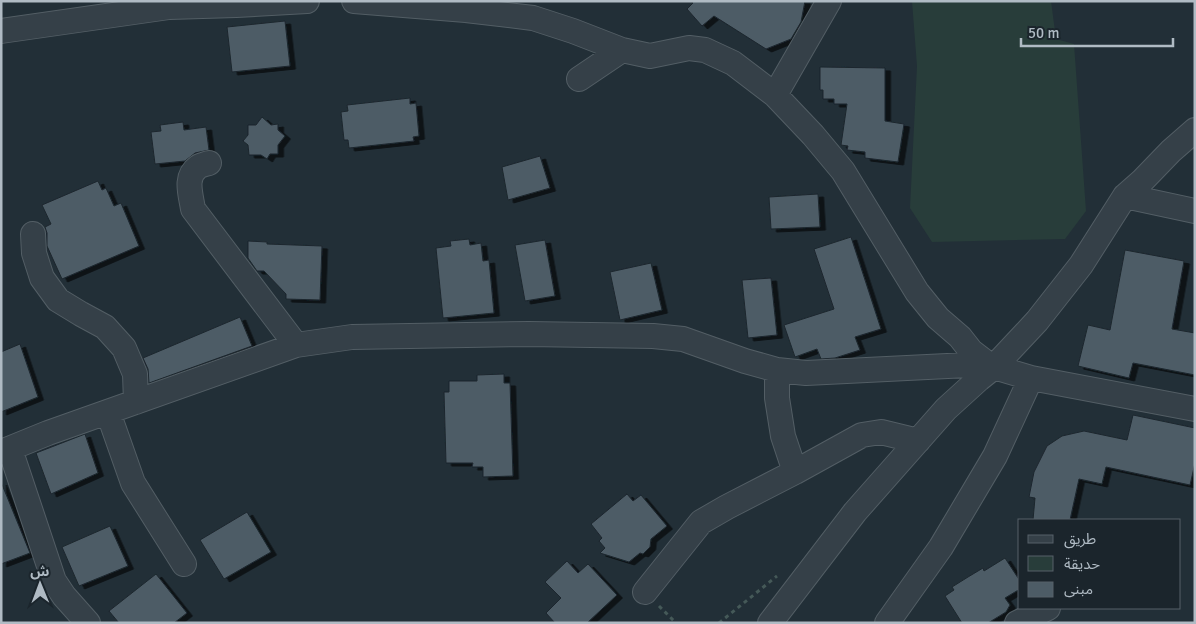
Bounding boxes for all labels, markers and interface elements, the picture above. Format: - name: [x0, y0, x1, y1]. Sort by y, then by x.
- scale bar: [1021, 15, 1174, 47]
- text: 50 m: [1028, 24, 1059, 42]
- legend: [1018, 519, 1181, 609]
- text: طريق: [1064, 530, 1096, 549]
- text: حديقة: [1064, 555, 1100, 573]
- north arrow: [15, 559, 65, 609]
- text: ش: [30, 563, 50, 580]
- text: مبنى: [1064, 580, 1093, 598]

